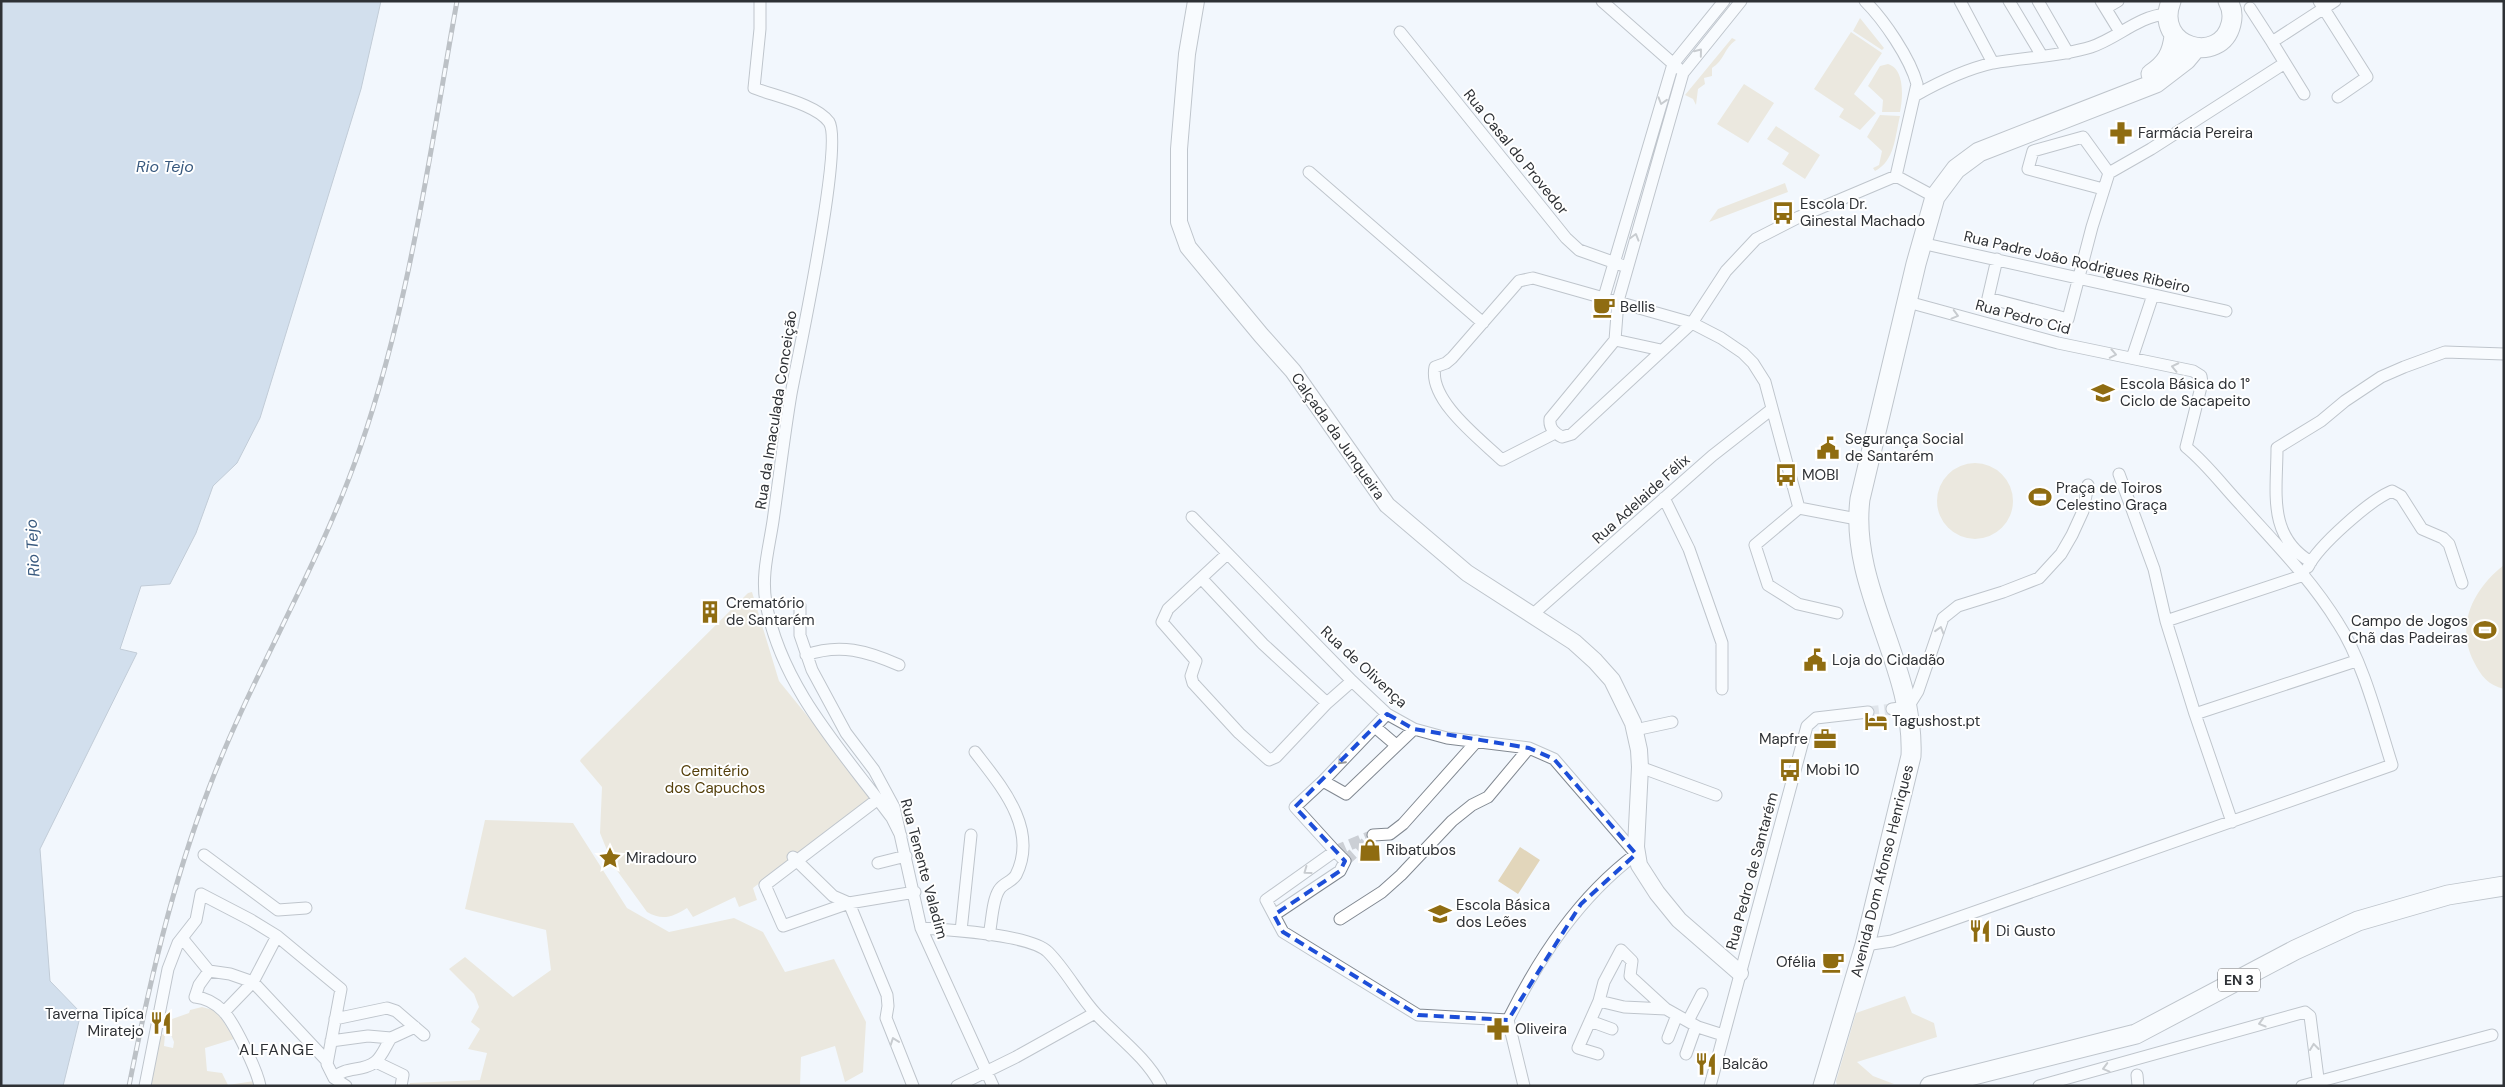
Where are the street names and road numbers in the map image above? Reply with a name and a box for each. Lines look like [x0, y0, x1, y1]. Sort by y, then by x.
street label: Rua Casal do Provedor [1459, 85, 1573, 219]
street label: Rua Padre João Rodrigues Ribeiro [1962, 226, 2192, 298]
street label: Rua Pedro Cid [1973, 295, 2073, 339]
street label: Rua da Imaculada Conceição [750, 309, 802, 511]
street label: Calçada da Junqueira [1287, 369, 1389, 503]
street label: Rua Adelaide Félix [1588, 449, 1694, 548]
street label: Rua de Olivença [1316, 622, 1412, 712]
street label: Avenida Dom Afonso Henriques [1846, 763, 1918, 979]
street label: Rua Pedro de Santarém [1721, 790, 1783, 952]
street label: Rua Tenente Valadim [896, 797, 952, 941]
road number: EN 3 [2218, 968, 2260, 992]

